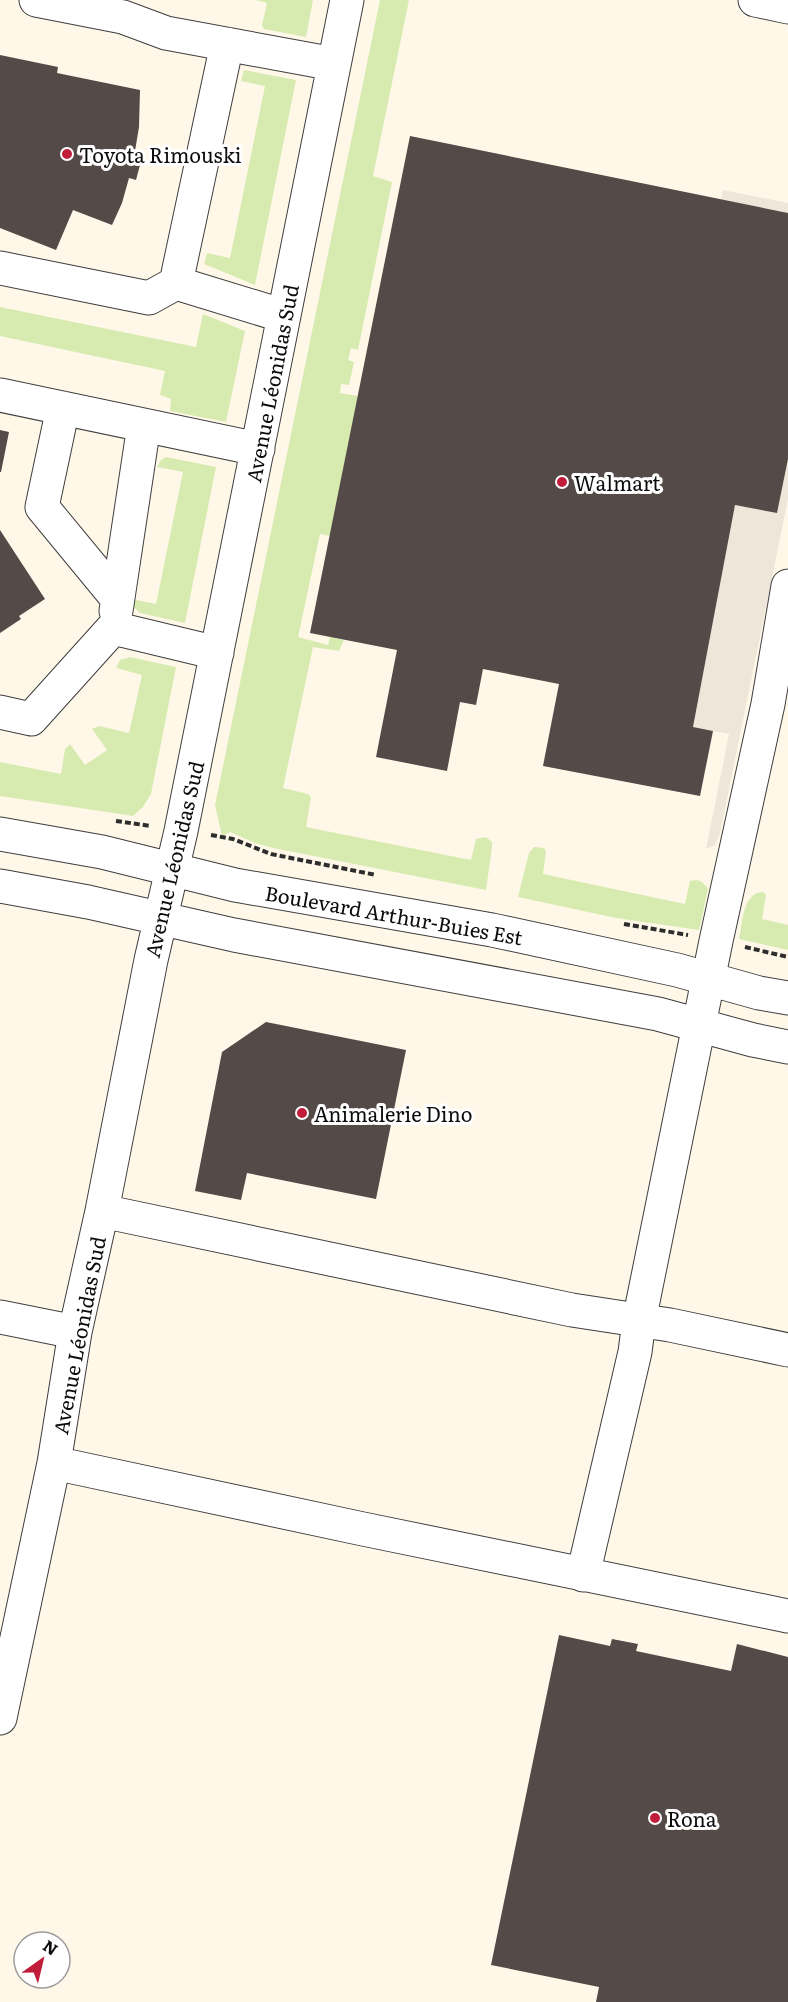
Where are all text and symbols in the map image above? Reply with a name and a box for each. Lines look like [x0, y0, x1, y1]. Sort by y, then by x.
place label: Toyota Rimouski [79, 139, 242, 169]
marker: Toyota Rimouski [60, 147, 74, 161]
street label: Avenue Léonidas Sud [237, 281, 305, 485]
place label: Walmart [574, 467, 660, 497]
marker: Walmart [555, 475, 569, 489]
street label: Avenue Léonidas Sud [136, 758, 210, 960]
street label: Boulevard Arthur-Buies Est [263, 877, 525, 951]
place label: Animalerie Dino [314, 1098, 472, 1128]
marker: Animalerie Dino [295, 1106, 309, 1120]
street label: Avenue Léonidas Sud [44, 1233, 112, 1437]
place label: Rona [667, 1803, 717, 1833]
marker: Rona [648, 1811, 662, 1825]
north arrow [12, 1930, 72, 1990]
text: N [39, 1933, 63, 1960]

